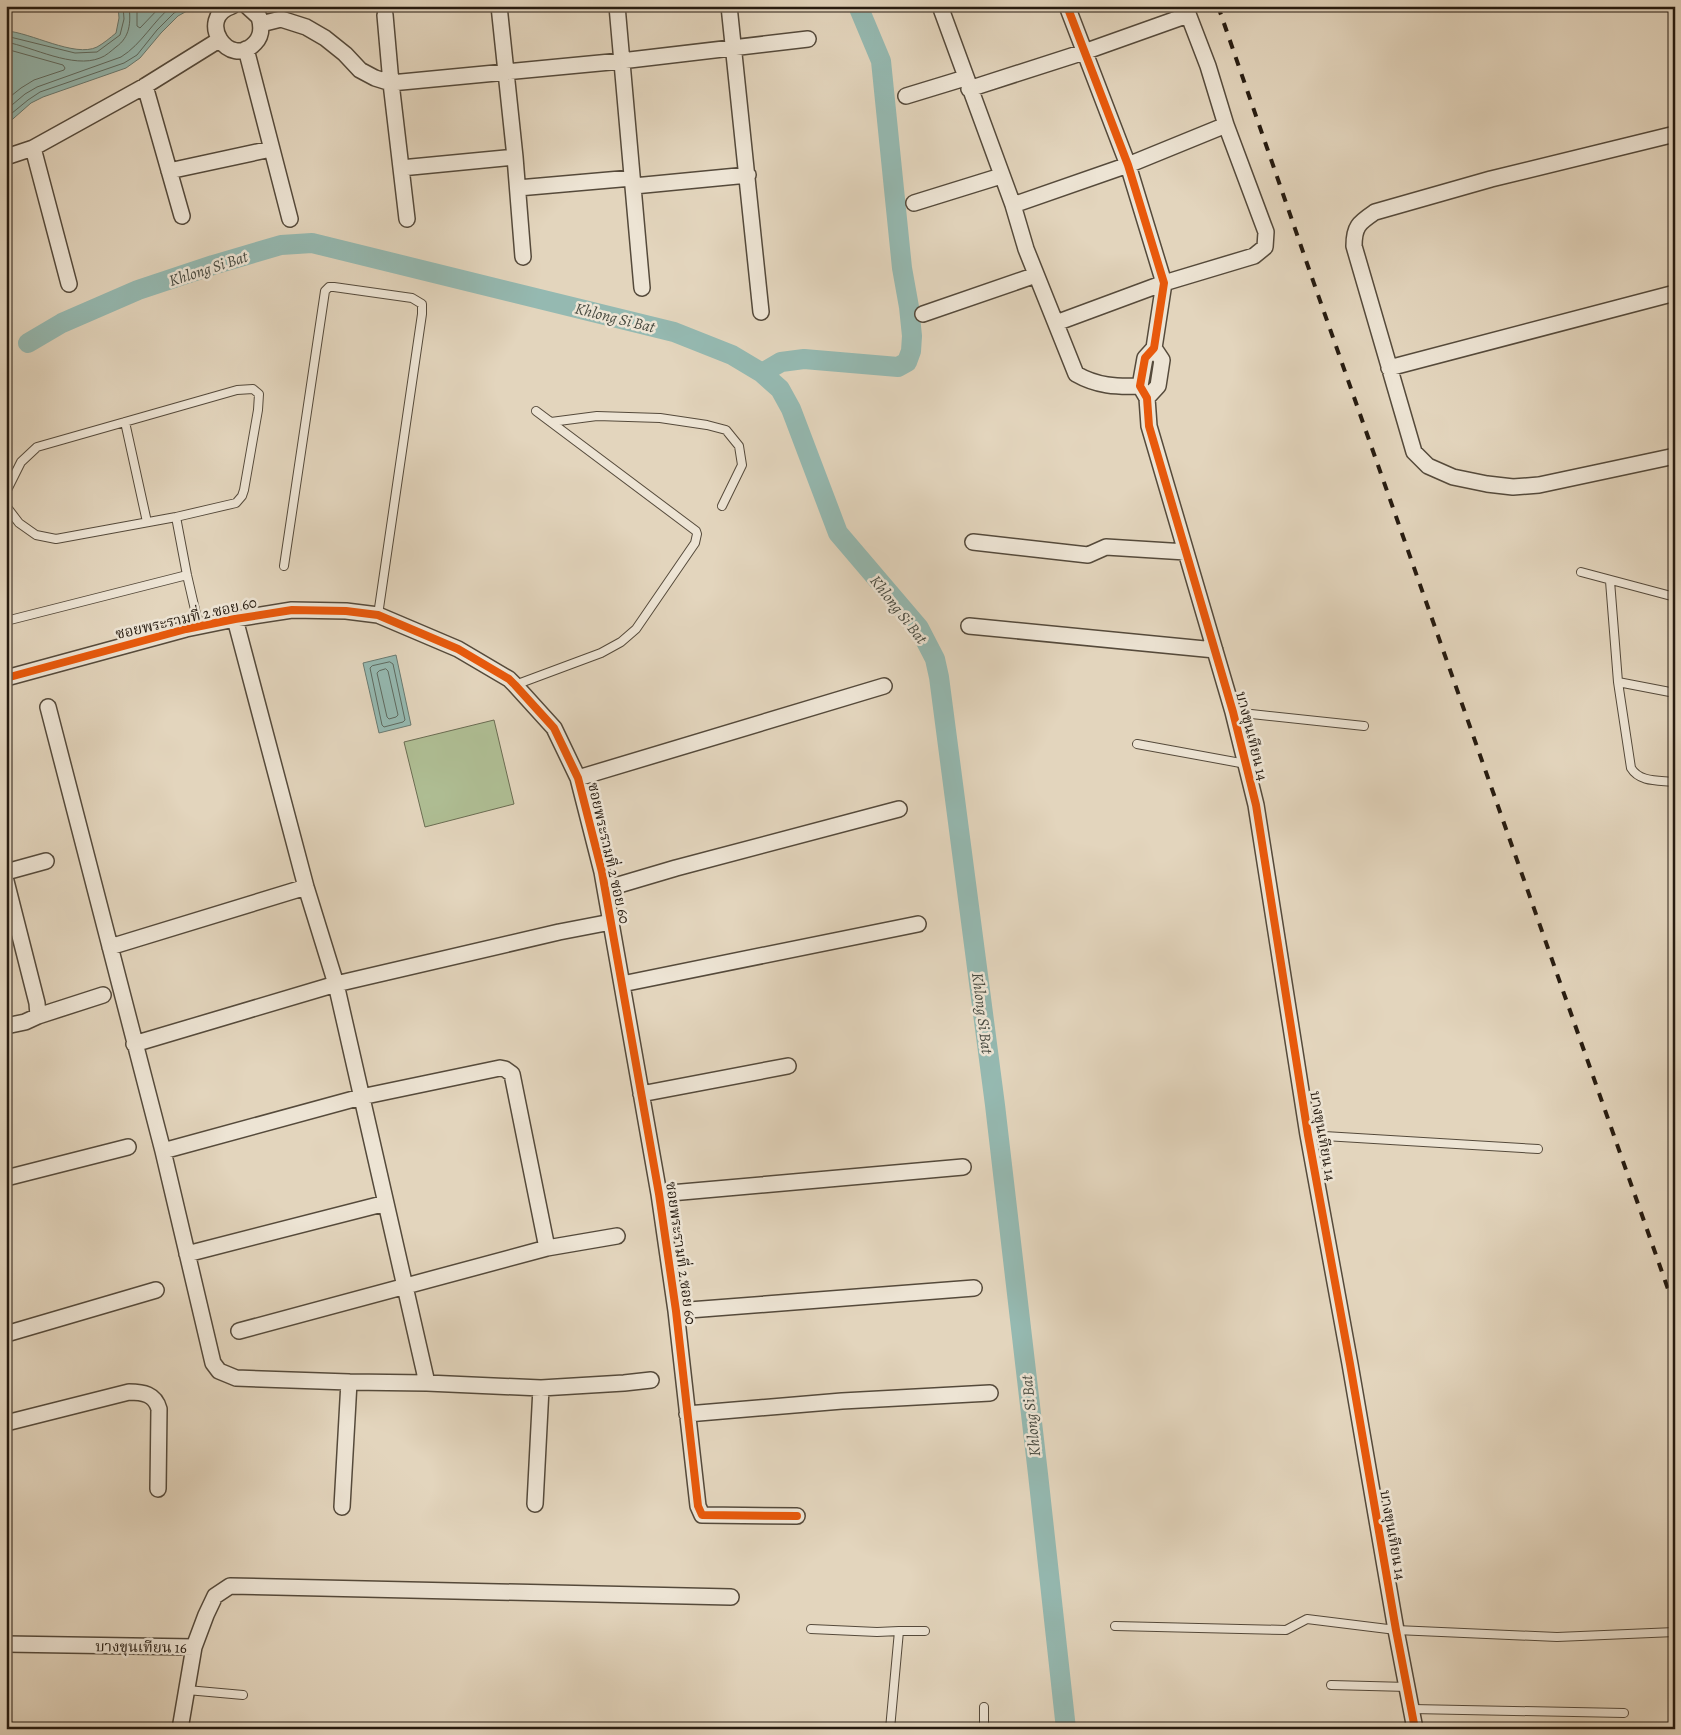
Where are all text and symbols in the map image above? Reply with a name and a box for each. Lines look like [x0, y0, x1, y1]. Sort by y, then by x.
water label: Khlong Si Bat [166, 245, 252, 292]
water label: Khlong Si Bat [573, 297, 658, 339]
water label: Khlong Si Bat [864, 571, 933, 650]
street label: ซอยพระรามที่ 2 ซอย 60 [113, 591, 259, 644]
street label: บางขุนเทียน 14 [1230, 689, 1273, 783]
street label: ซอยพระรามที่ 2 ซอย 60 [583, 780, 636, 926]
water label: Khlong Si Bat [966, 971, 998, 1056]
street label: บางขุนเทียน 14 [1304, 1089, 1341, 1183]
street label: ซอยพระรามที่ 2 ซอย 60 [661, 1180, 702, 1326]
water label: Khlong Si Bat [1016, 1373, 1046, 1458]
street label: บางขุนเทียน 14 [1374, 1488, 1411, 1582]
street label: บางขุนเทียน 16 [95, 1636, 187, 1659]

